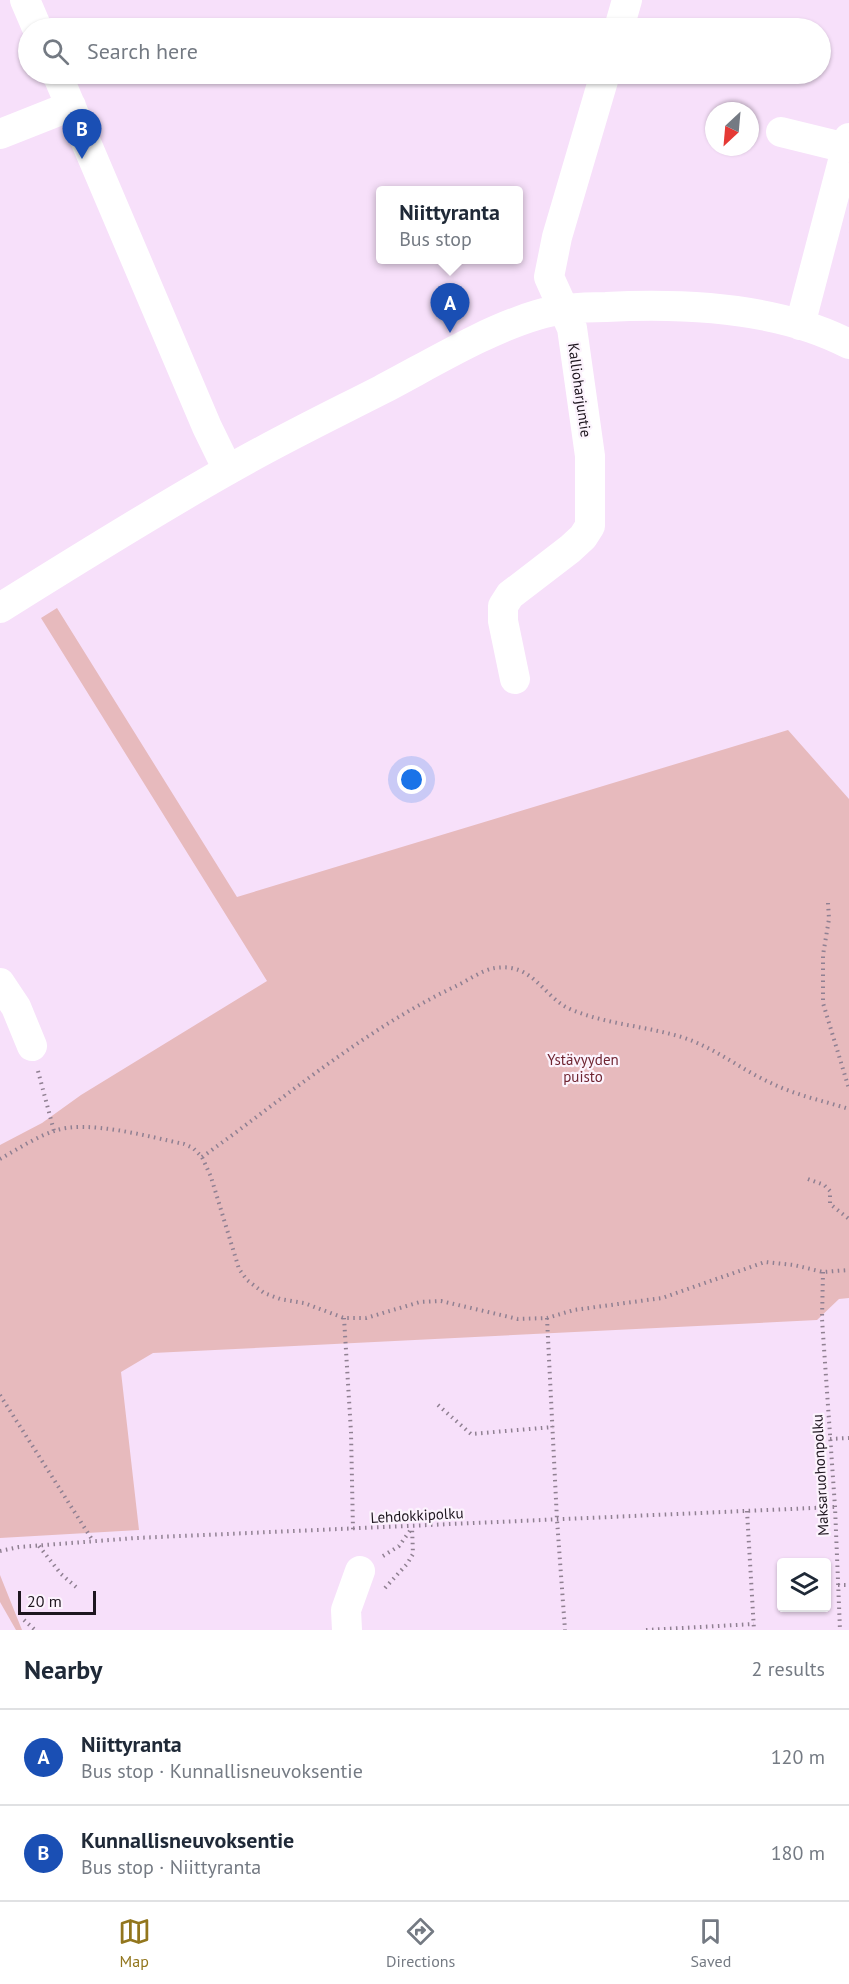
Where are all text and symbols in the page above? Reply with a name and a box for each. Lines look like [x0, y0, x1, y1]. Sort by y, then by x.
search box [18, 18, 831, 84]
icon: search [39, 35, 72, 68]
text: Search here [87, 37, 198, 65]
north arrow [705, 102, 759, 156]
pin: B [62, 110, 101, 159]
popup [376, 186, 523, 264]
text: Niittyranta [399, 198, 500, 226]
text: Bus stop [399, 226, 472, 252]
pin: A [430, 284, 470, 333]
street label: Kallioharjuntie [564, 342, 596, 438]
your location [397, 765, 426, 794]
park label: Ystävyyden puisto [547, 1050, 619, 1086]
street label: Maksaruohonpolku [807, 1414, 833, 1536]
street label: Lehdokkipolku [370, 1503, 464, 1527]
map controls [777, 1558, 831, 1612]
button: layers [777, 1558, 831, 1612]
scale bar [18, 1588, 96, 1616]
text: 20 m [27, 1591, 62, 1611]
text: Nearby [24, 1653, 102, 1686]
text: 2 results [752, 1656, 825, 1682]
text: Niittyranta [81, 1730, 182, 1758]
text: A [37, 1744, 50, 1770]
text: 120 m [771, 1744, 825, 1770]
text: Bus stop · Kunnallisneuvoksentie [81, 1758, 363, 1784]
text: Kunnallisneuvoksentie [81, 1826, 294, 1854]
text: B [38, 1840, 49, 1866]
text: 180 m [771, 1840, 825, 1866]
text: Bus stop · Niittyranta [81, 1854, 261, 1880]
tab: Map [118, 1915, 151, 1971]
tab: Directions [386, 1915, 455, 1971]
tab: Saved [691, 1915, 731, 1971]

